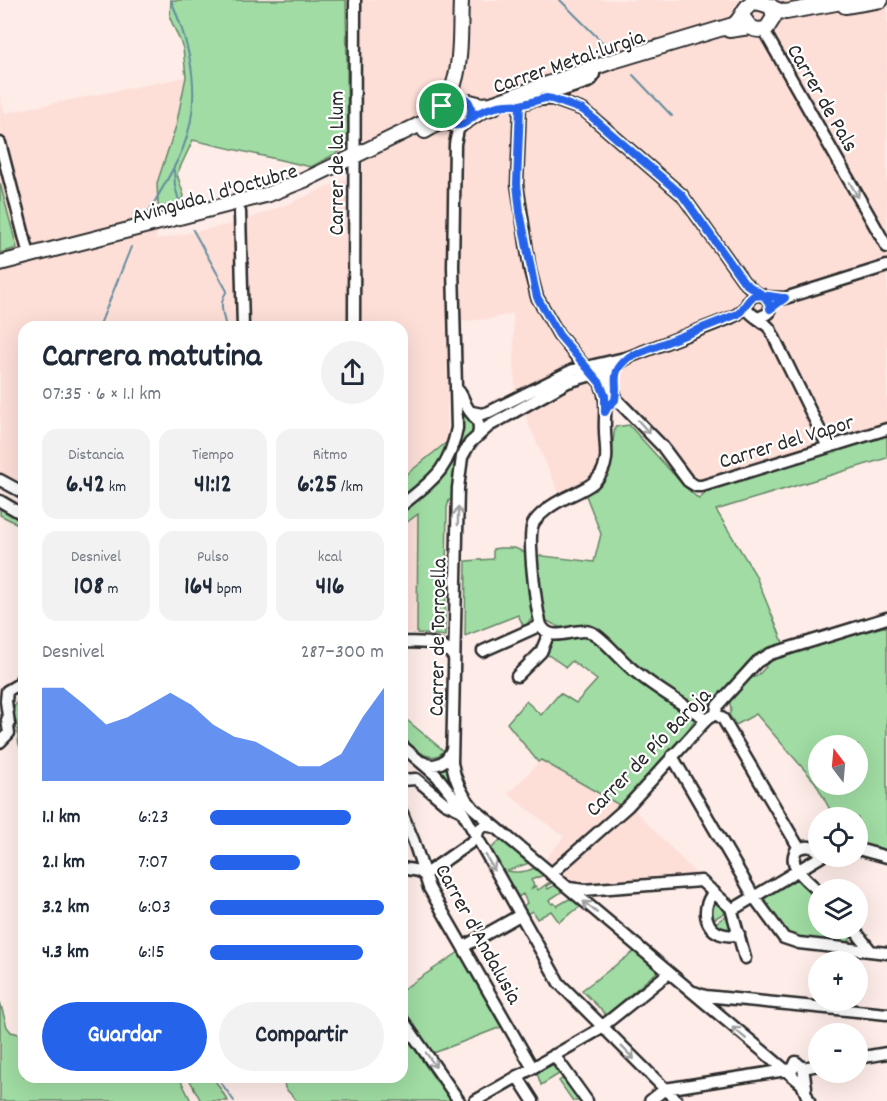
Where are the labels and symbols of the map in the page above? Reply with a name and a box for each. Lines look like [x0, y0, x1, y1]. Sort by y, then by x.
street label: Carrer Metal·lurgia [489, 23, 650, 104]
street label: Carrer de Pals [777, 39, 864, 159]
pin [416, 80, 467, 131]
street label: Carrer de la Llum [323, 91, 354, 235]
street label: Avinguda 1 d'Octubre [128, 157, 301, 234]
one-way arrow [849, 181, 861, 198]
street label: Carrer del Vapor [716, 408, 859, 479]
one-way arrow [637, 419, 651, 434]
one-way arrow [452, 506, 464, 526]
street label: Carrer de Torroella [423, 557, 456, 717]
street label: Carrer de Pío Baroja [580, 681, 720, 825]
north arrow [808, 735, 868, 795]
one-way arrow [485, 854, 497, 871]
street label: Carrer d'Andalusia [426, 859, 529, 1011]
one-way arrow [582, 900, 598, 913]
one-way arrow [731, 1026, 747, 1039]
one-way arrow [621, 1045, 636, 1060]
one-way arrow [425, 1052, 437, 1068]

